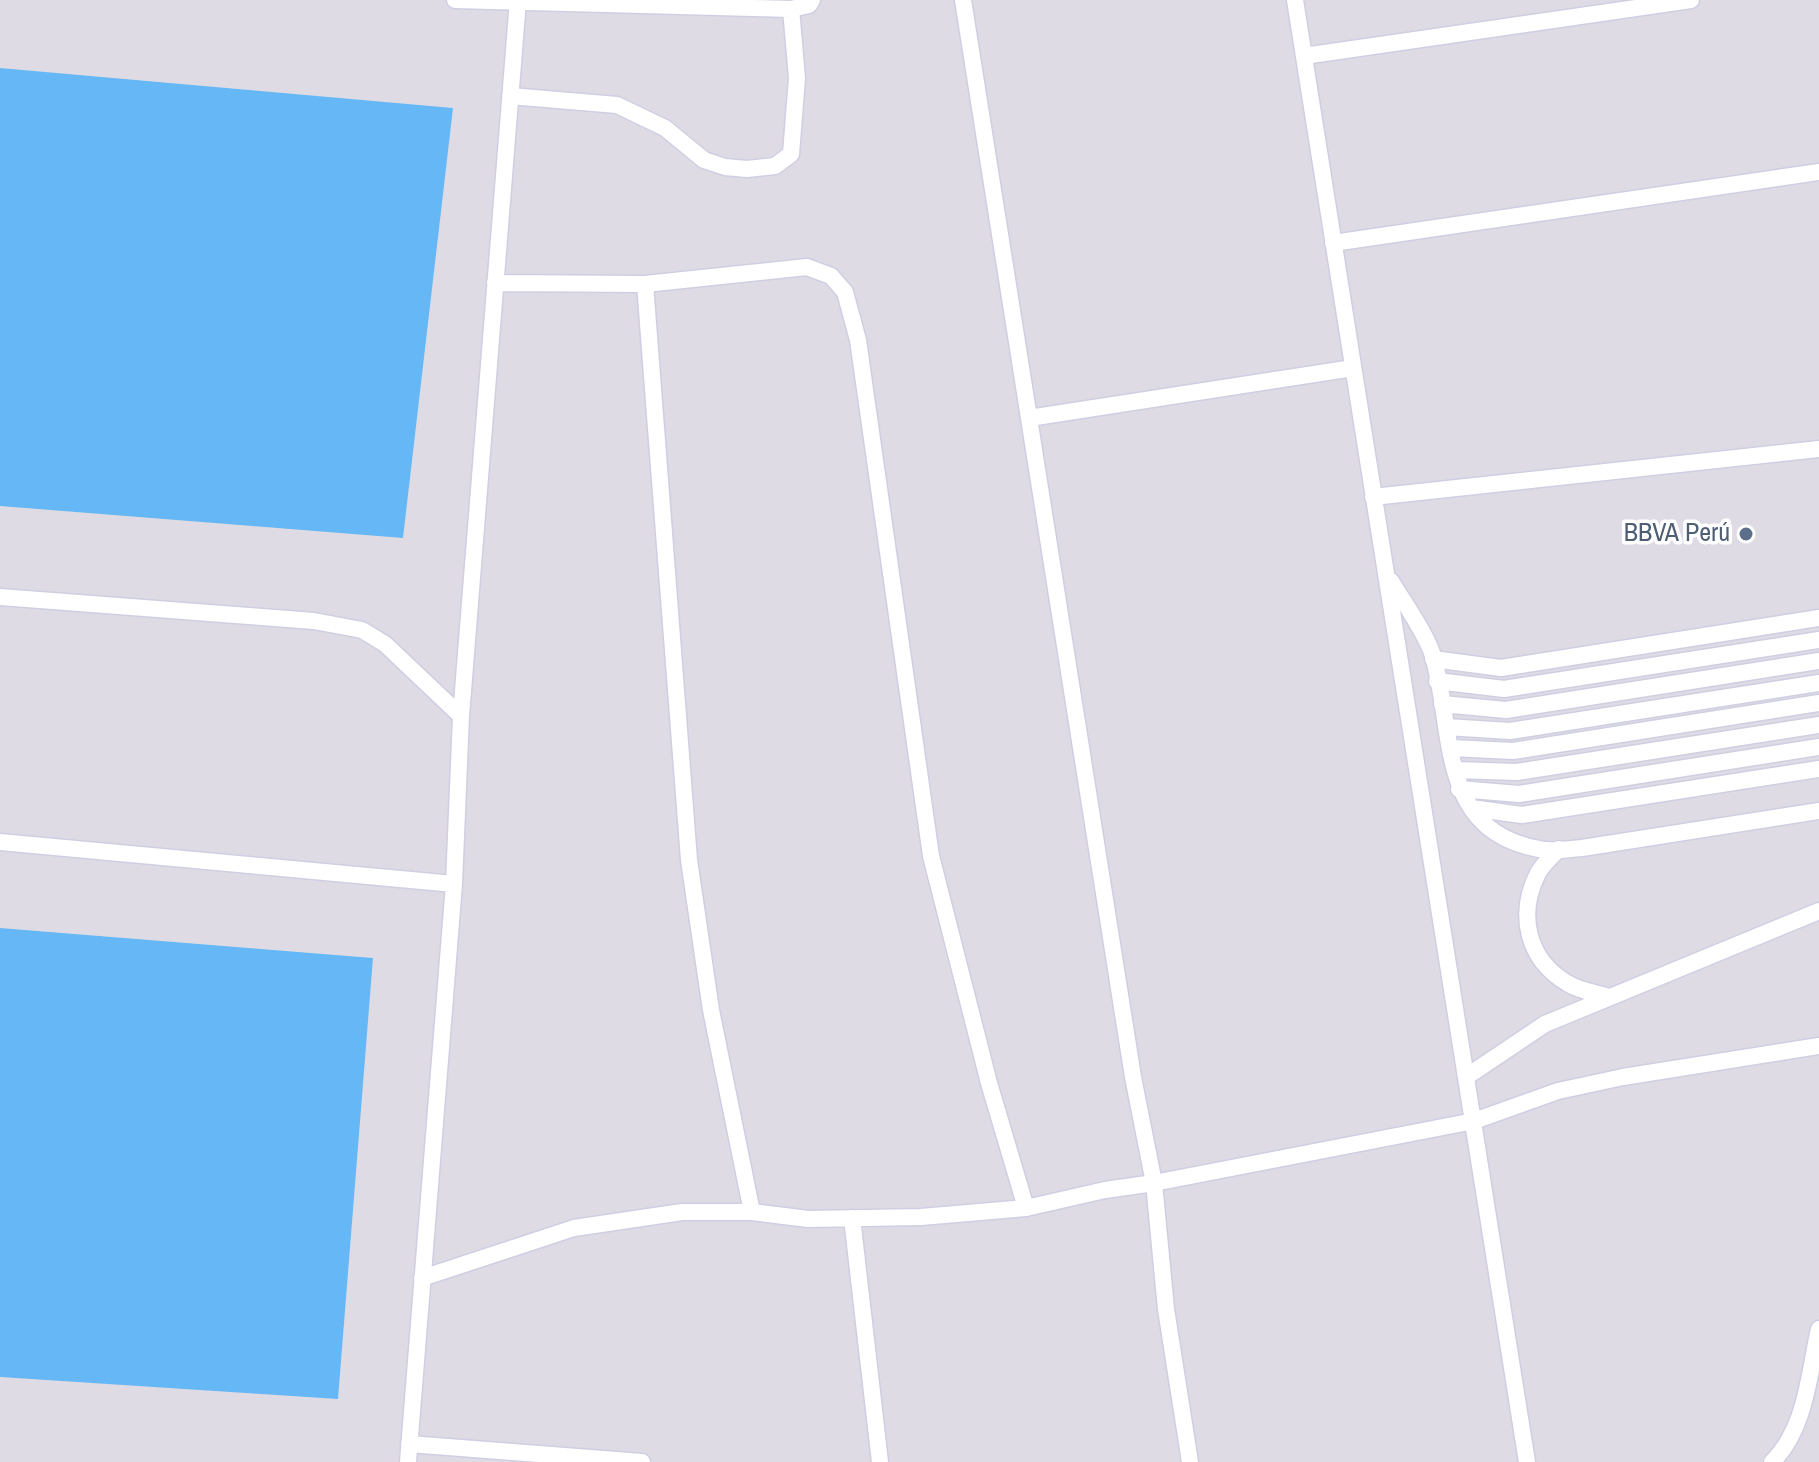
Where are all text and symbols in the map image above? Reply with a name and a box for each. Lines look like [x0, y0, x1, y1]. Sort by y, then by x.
place label: BBVA Perú [1624, 518, 1730, 550]
marker: BBVA Perú [1737, 525, 1755, 543]

